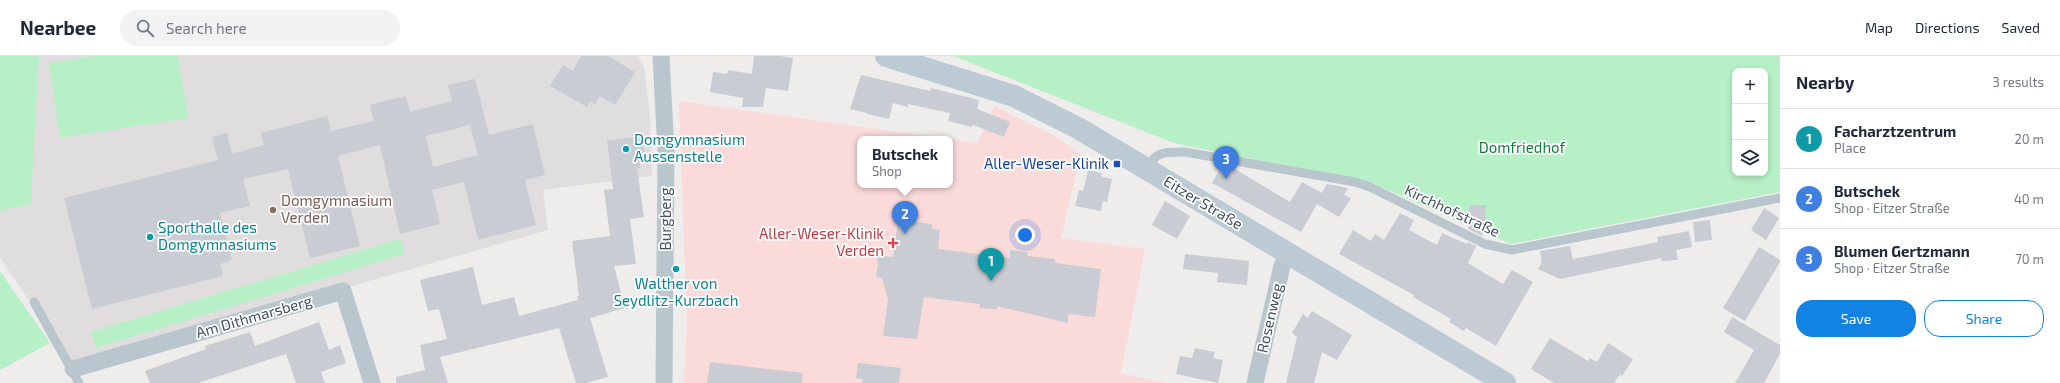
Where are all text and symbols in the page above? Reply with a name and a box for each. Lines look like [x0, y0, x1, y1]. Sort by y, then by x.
search box [120, 10, 400, 46]
text: Nearbee [20, 16, 96, 39]
icon: search [134, 17, 156, 39]
text: Search here [166, 19, 247, 37]
text: Map [1865, 19, 1893, 36]
text: Directions [1915, 19, 1980, 36]
text: Saved [2002, 19, 2040, 36]
map controls [1732, 68, 1768, 176]
button: + [1732, 68, 1768, 104]
text: Nearby [1796, 72, 1854, 92]
text: 3 results [1993, 74, 2044, 90]
button: − [1732, 104, 1768, 140]
text: Facharztzentrum [1834, 122, 1956, 140]
place label: Domgymnasium Aussenstelle [634, 130, 745, 165]
text: 1 [1806, 131, 1812, 147]
text: 20 m [2015, 131, 2044, 147]
popup [857, 136, 953, 188]
park label: Domfriedhof [1479, 138, 1566, 156]
button: layers [1732, 140, 1768, 176]
text: Place [1834, 140, 1866, 156]
marker: Domgymnasium Aussenstelle [621, 144, 631, 154]
text: Butschek [872, 145, 938, 163]
pin: 3 [1213, 146, 1239, 179]
place label: Aller-Weser-Klinik [984, 154, 1109, 172]
marker: Aller-Weser-Klinik [1112, 159, 1122, 169]
text: Shop [872, 163, 902, 179]
street label: Eitzer Straße [1161, 171, 1246, 233]
street label: Kirchhofstraße [1402, 180, 1503, 240]
text: Butschek [1834, 182, 1900, 200]
street label: Burgberg [656, 187, 674, 251]
place label: Domgymnasium Verden [281, 191, 392, 226]
text: 2 [1805, 191, 1813, 207]
text: 40 m [2014, 191, 2044, 207]
text: Shop · Eitzer Straße [1834, 200, 1950, 216]
pin: 2 [892, 201, 918, 234]
marker: Domgymnasium Verden [268, 205, 278, 215]
place label: Sporthalle des Domgymnasiums [158, 218, 277, 253]
place label: Aller-Weser-Klinik Verden [759, 224, 884, 259]
your location [1015, 225, 1035, 245]
marker: Sporthalle des Domgymnasiums [145, 232, 155, 242]
marker: Aller-Weser-Klinik Verden [887, 237, 899, 249]
text: Blumen Gertzmann [1834, 242, 1970, 260]
pin: 1 [978, 248, 1004, 281]
text: 3 [1805, 251, 1813, 267]
text: 70 m [2015, 251, 2044, 267]
text: Shop · Eitzer Straße [1834, 260, 1950, 276]
marker: Walther von Seydlitz-Kurzbach [671, 264, 681, 274]
place label: Walther von Seydlitz-Kurzbach [614, 274, 738, 309]
street label: Rosenweg [1252, 281, 1286, 354]
street label: Am Dithmarsberg [194, 291, 314, 341]
button: Save [1796, 300, 1916, 337]
button: Share [1924, 300, 2044, 337]

